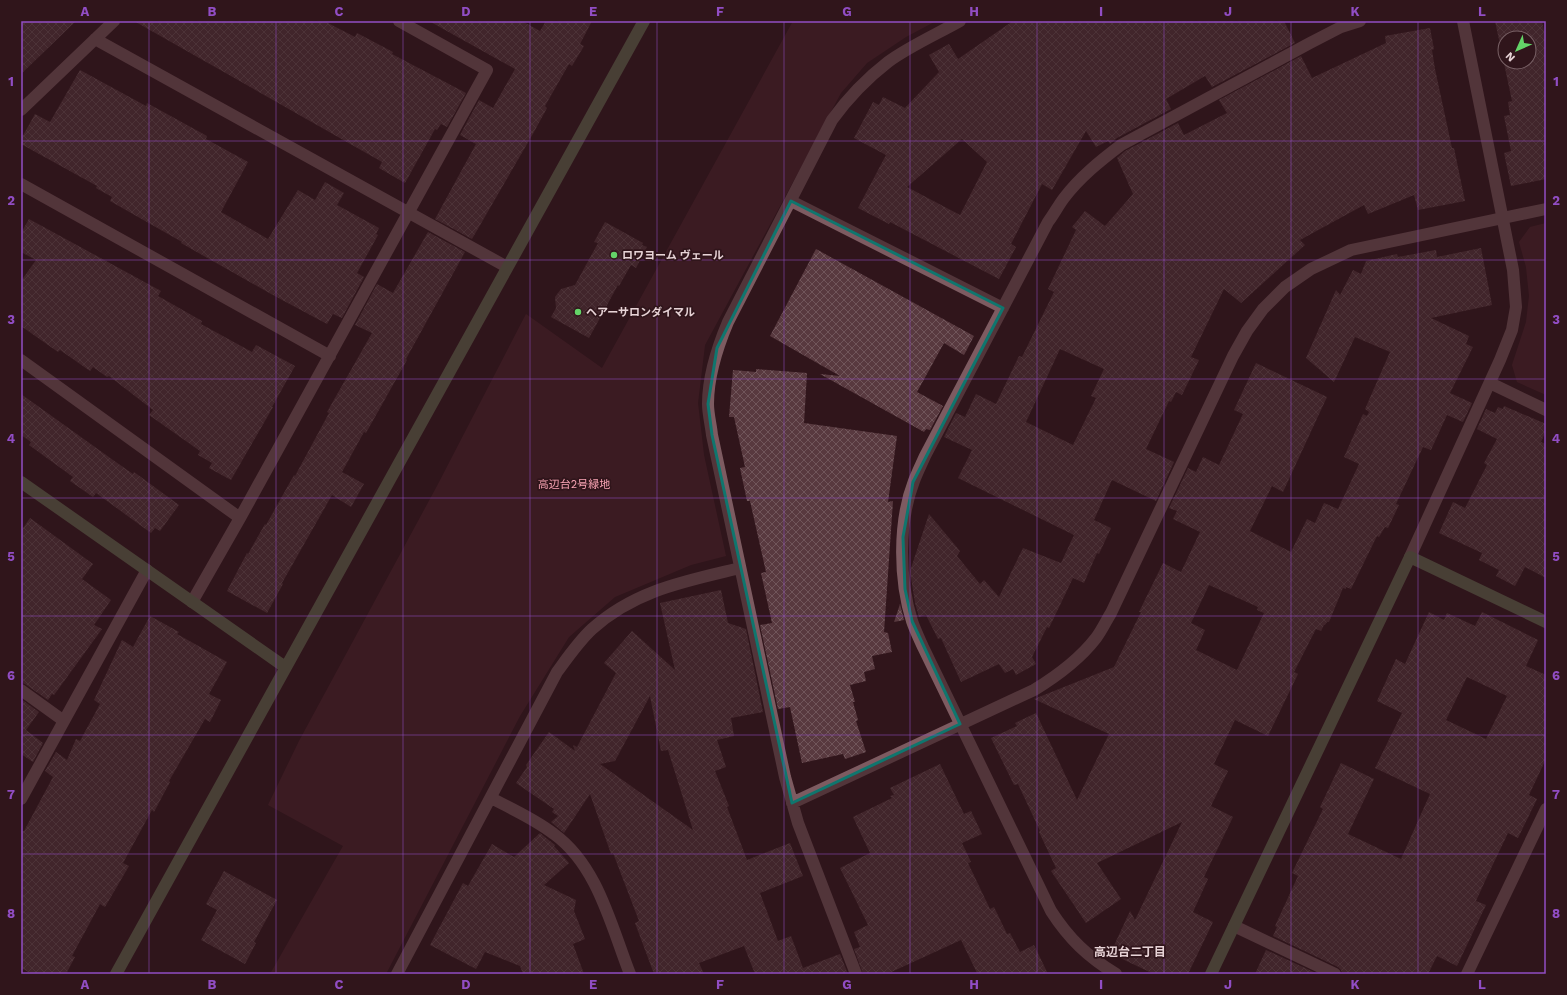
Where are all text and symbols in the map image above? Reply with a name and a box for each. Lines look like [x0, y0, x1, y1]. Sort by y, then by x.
text: A [81, 4, 90, 19]
text: B [208, 4, 217, 19]
text: C [335, 4, 344, 19]
text: D [461, 4, 471, 19]
text: E [589, 4, 597, 19]
text: F [716, 4, 724, 19]
text: G [842, 4, 852, 19]
text: H [969, 4, 979, 19]
text: I [1099, 4, 1103, 19]
text: J [1224, 4, 1232, 19]
text: K [1350, 4, 1360, 19]
text: L [1478, 4, 1486, 19]
north arrow [1497, 30, 1537, 70]
text: N [1503, 49, 1518, 64]
text: 1 [8, 74, 14, 89]
text: 1 [1553, 74, 1559, 89]
text: 2 [7, 193, 15, 208]
text: 2 [1552, 193, 1560, 208]
place label: ロワヨーム ヴェール [622, 249, 724, 262]
marker: ロワヨーム ヴェール [609, 250, 619, 260]
place label: ヘアーサロンダイマル [586, 306, 695, 319]
marker: ヘアーサロンダイマル [573, 307, 583, 317]
text: 3 [7, 312, 15, 327]
text: 3 [1552, 312, 1560, 327]
text: 4 [7, 431, 16, 446]
text: 4 [1552, 431, 1561, 446]
park label: 高辺台2号緑地 [538, 478, 610, 491]
text: 5 [7, 549, 15, 564]
text: 5 [1552, 549, 1560, 564]
text: 6 [7, 668, 15, 683]
text: 6 [1552, 668, 1560, 683]
text: 7 [7, 787, 15, 802]
text: 7 [1552, 787, 1560, 802]
text: 8 [7, 906, 15, 921]
text: 8 [1552, 906, 1560, 921]
district label: 高辺台二丁目 [1094, 945, 1166, 959]
text: A [81, 977, 90, 992]
text: B [208, 977, 217, 992]
text: C [335, 977, 344, 992]
text: D [461, 977, 471, 992]
text: E [589, 977, 597, 992]
text: F [716, 977, 724, 992]
text: G [842, 977, 852, 992]
text: H [969, 977, 979, 992]
text: I [1099, 977, 1103, 992]
text: J [1224, 977, 1232, 992]
text: K [1350, 977, 1360, 992]
text: L [1478, 977, 1486, 992]

